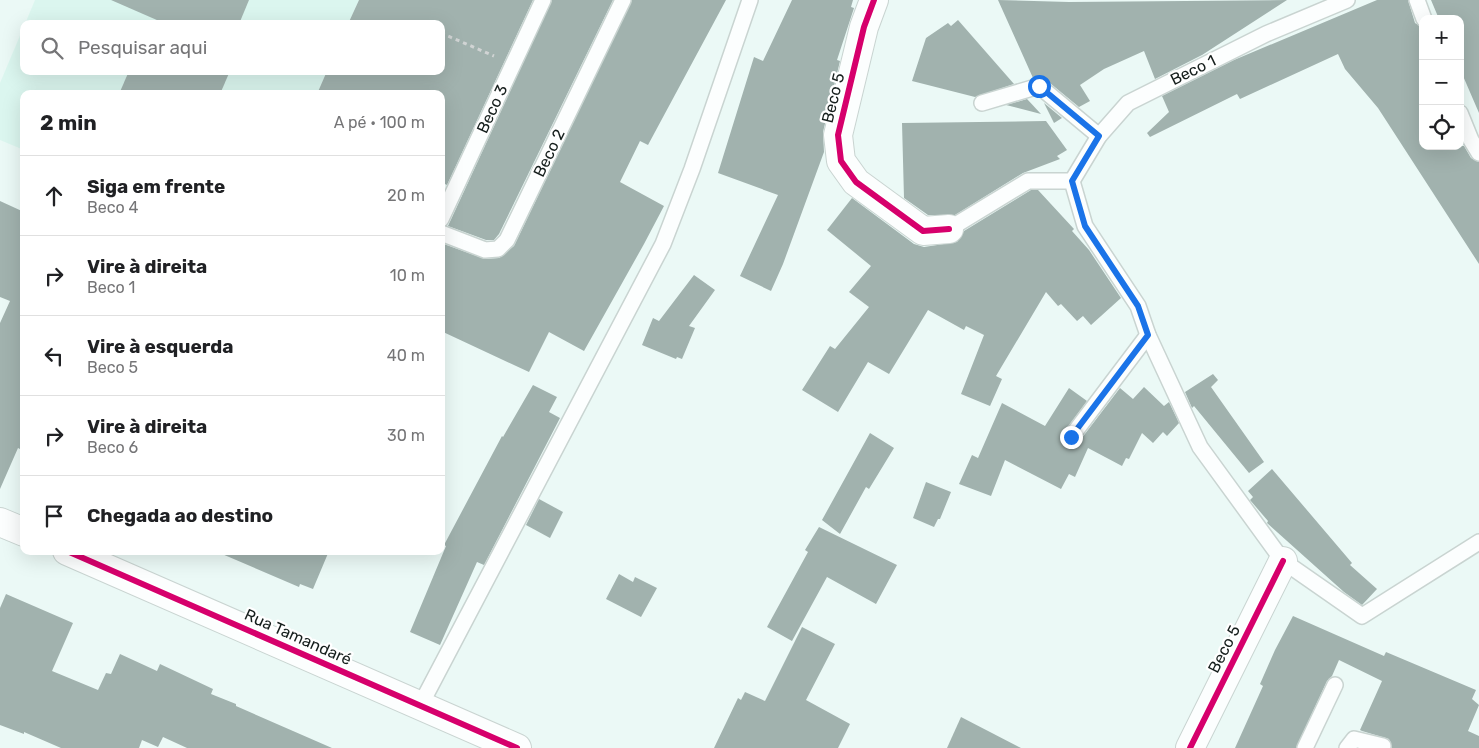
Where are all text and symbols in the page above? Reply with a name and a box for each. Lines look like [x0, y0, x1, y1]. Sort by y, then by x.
map controls [1419, 15, 1464, 150]
button: + [1419, 15, 1464, 60]
search box [20, 20, 445, 75]
icon: search [38, 34, 66, 62]
text: Pesquisar aqui [78, 36, 207, 59]
street label: Beco 1 [1167, 51, 1219, 89]
button: − [1419, 60, 1464, 105]
street label: Beco 5 [818, 71, 848, 125]
route start [1028, 75, 1051, 98]
street label: Beco 3 [473, 82, 511, 136]
button: locate [1419, 105, 1464, 150]
text: 2 min [40, 110, 97, 135]
text: A pé · 100 m [334, 113, 425, 132]
street label: Beco 2 [529, 126, 569, 180]
text: Siga em frente [87, 175, 225, 198]
icon: ahead [40, 182, 68, 210]
text: 20 m [387, 186, 425, 205]
text: Beco 4 [87, 198, 139, 217]
text: Vire à direita [87, 255, 207, 278]
icon: right [40, 262, 68, 290]
text: 10 m [390, 266, 425, 285]
text: Beco 1 [87, 278, 135, 297]
text: Vire à esquerda [87, 335, 234, 358]
icon: left [40, 342, 68, 370]
text: 40 m [387, 346, 425, 365]
text: Beco 5 [87, 358, 138, 377]
text: Vire à direita [87, 415, 207, 438]
icon: right [40, 422, 68, 450]
text: 30 m [387, 426, 425, 445]
route end [1060, 426, 1083, 449]
text: Beco 6 [87, 438, 138, 457]
icon: arrive [40, 502, 68, 530]
text: Chegada ao destino [87, 504, 273, 527]
street label: Rua Tamandaré [242, 605, 354, 669]
street label: Beco 5 [1204, 622, 1244, 676]

